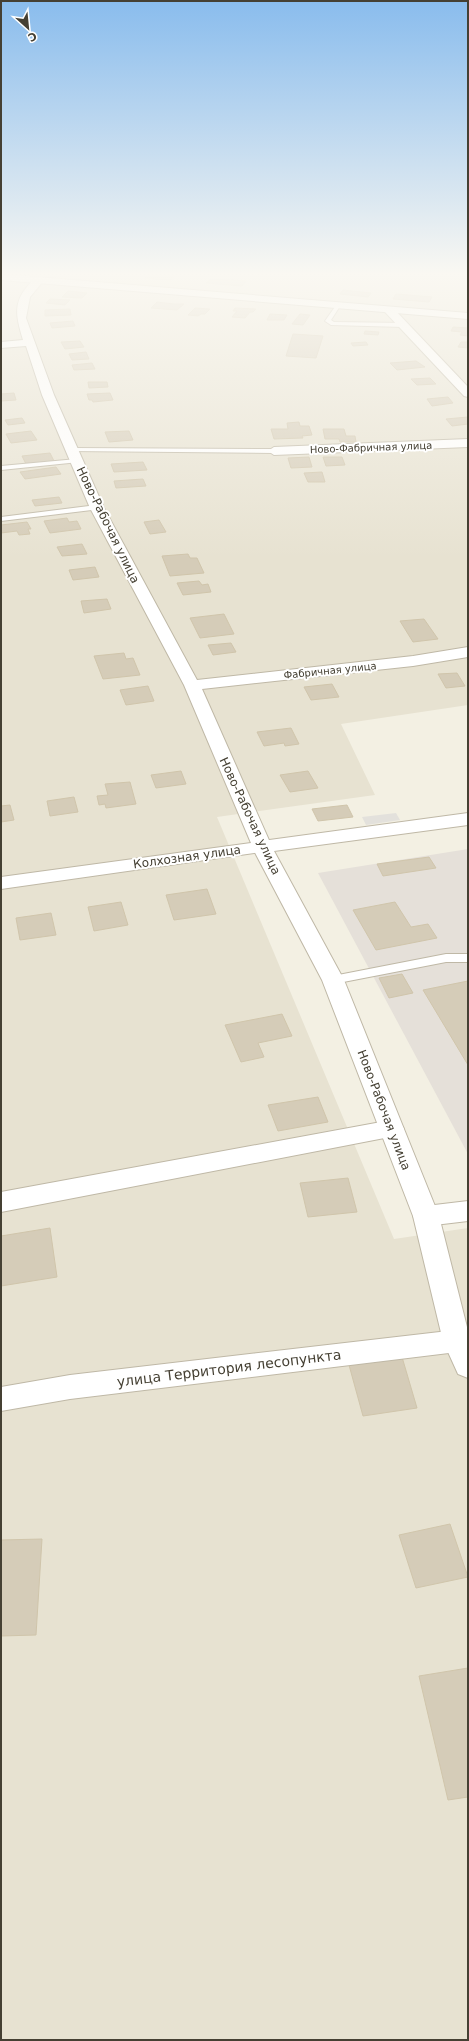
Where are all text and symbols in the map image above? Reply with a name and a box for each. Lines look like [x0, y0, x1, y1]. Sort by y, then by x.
north arrow [8, 8, 48, 48]
text: С [26, 29, 39, 44]
street label: Ново-Фабричная улица [310, 440, 432, 455]
street label: Ново-Рабочая улица [74, 464, 142, 586]
street label: Фабричная улица [283, 660, 377, 681]
street label: Ново-Рабочая улица [217, 755, 283, 877]
street label: Колхозная улица [132, 843, 242, 871]
street label: Ново-Рабочая улица [355, 1048, 413, 1172]
street label: улица Территория лесопункта [116, 1346, 342, 1390]

